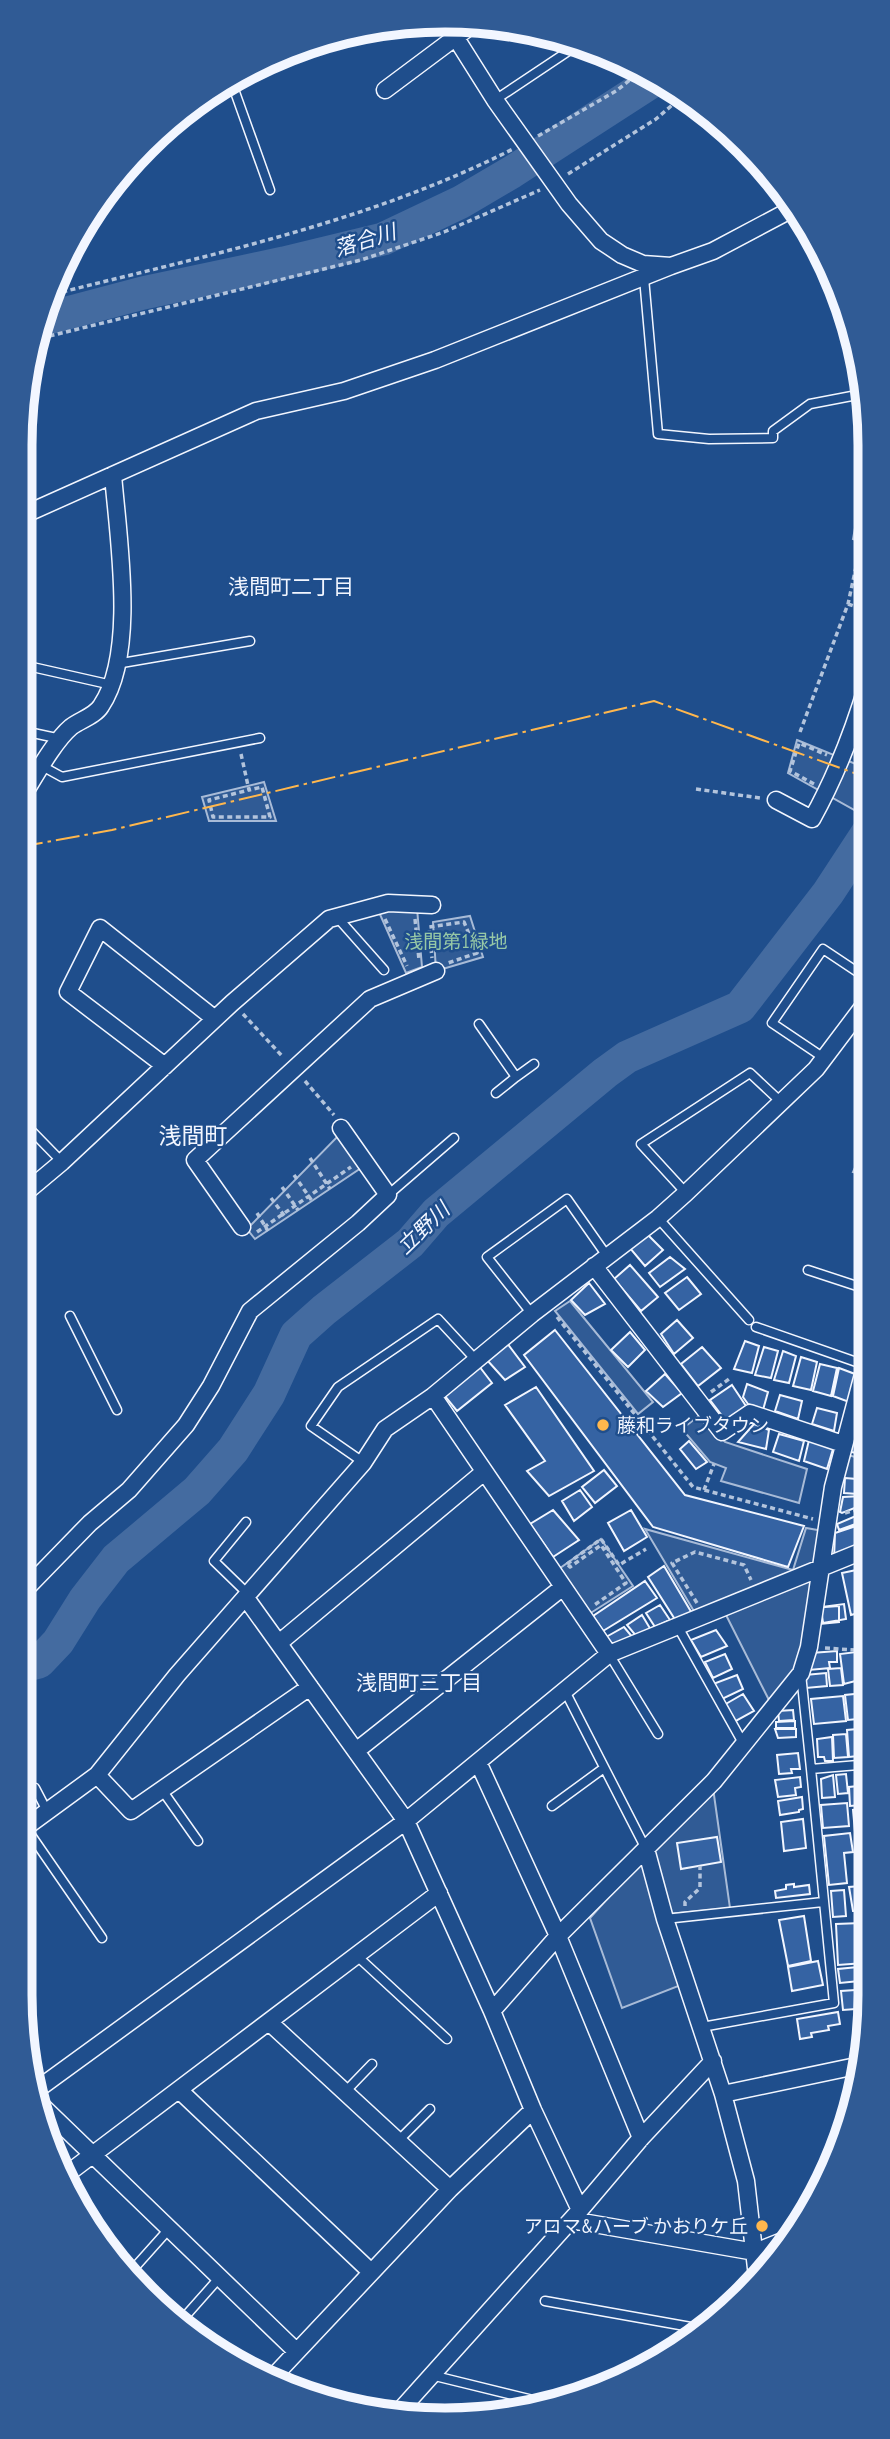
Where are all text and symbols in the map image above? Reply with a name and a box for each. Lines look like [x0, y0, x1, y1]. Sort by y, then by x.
water label: 落合川 [331, 217, 401, 262]
district label: 浅間町二丁目 [228, 573, 354, 600]
park label: 浅間第1緑地 [404, 929, 508, 953]
district label: 浅間町 [159, 1121, 228, 1150]
water label: 立野川 [391, 1195, 456, 1260]
place label: 藤和ライブタウン [617, 1413, 769, 1437]
marker: 藤和ライブタウン [595, 1417, 611, 1433]
district label: 浅間町三丁目 [356, 1669, 482, 1696]
place label: アロマ&ハーブ かおりケ丘 [524, 2214, 748, 2238]
marker: アロマ&ハーブ かおりケ丘 [754, 2218, 770, 2234]

